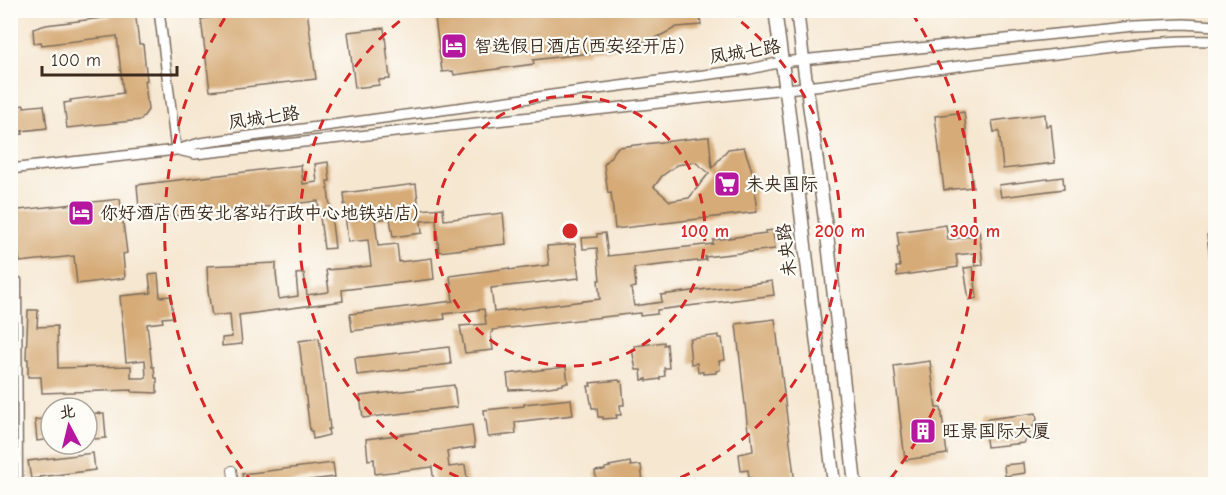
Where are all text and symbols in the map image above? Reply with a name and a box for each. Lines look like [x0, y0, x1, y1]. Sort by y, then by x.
hotel icon: 智选假日酒店(西安经开店) [439, 31, 469, 61]
place label: 智选假日酒店(西安经开店) [474, 36, 684, 57]
street label: 凤城七路 [708, 36, 782, 68]
scale bar [42, 39, 177, 77]
text: 100 m [51, 50, 101, 71]
street label: 凤城七路 [227, 103, 301, 133]
supermarket icon: 未央国际 [712, 169, 742, 199]
place label: 未央国际 [746, 174, 818, 195]
hotel icon: 你好酒店(西安北客站行政中心地铁站店) [66, 198, 96, 228]
place label: 你好酒店(西安北客站行政中心地铁站店) [100, 203, 418, 224]
centre of rings [560, 221, 580, 241]
text: 100 m [681, 221, 729, 242]
text: 200 m [815, 221, 865, 242]
text: 300 m [950, 221, 1000, 242]
street label: 未央路 [773, 222, 801, 278]
north arrow [39, 396, 99, 456]
text: 北 [58, 402, 76, 422]
building icon: 旺景国际大厦 [908, 416, 938, 446]
place label: 旺景国际大厦 [942, 421, 1050, 442]

